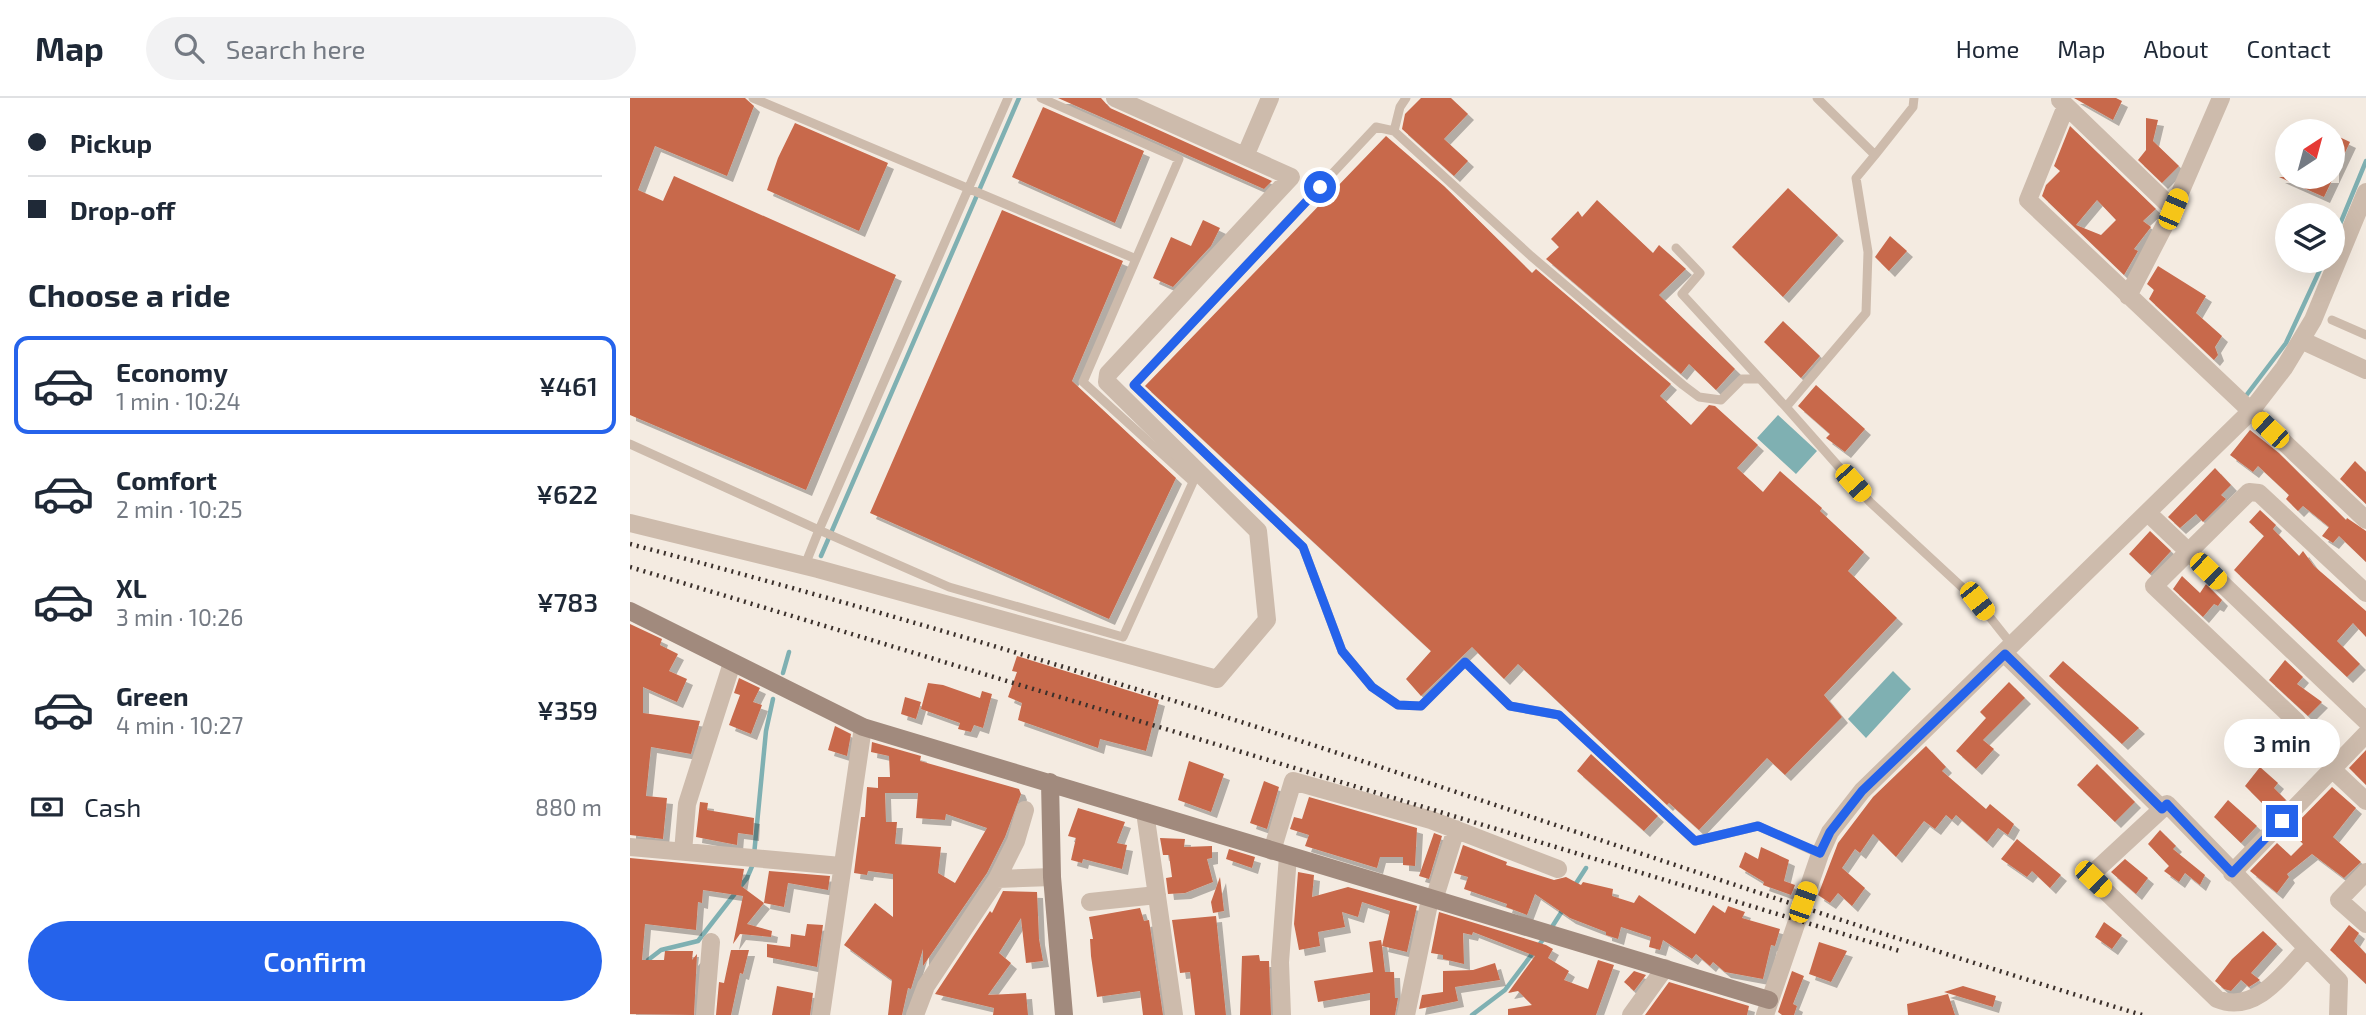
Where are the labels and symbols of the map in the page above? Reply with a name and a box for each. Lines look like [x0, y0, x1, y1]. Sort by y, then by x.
north arrow [2275, 119, 2345, 189]
route start [1304, 171, 1336, 203]
car [2156, 186, 2191, 232]
car [2248, 408, 2293, 452]
car [1832, 460, 1875, 506]
car [2186, 549, 2231, 593]
car [1956, 578, 1999, 624]
callout: 3 min [2224, 720, 2340, 768]
route end [2266, 805, 2298, 837]
car [2071, 857, 2116, 901]
car [1787, 879, 1820, 925]

